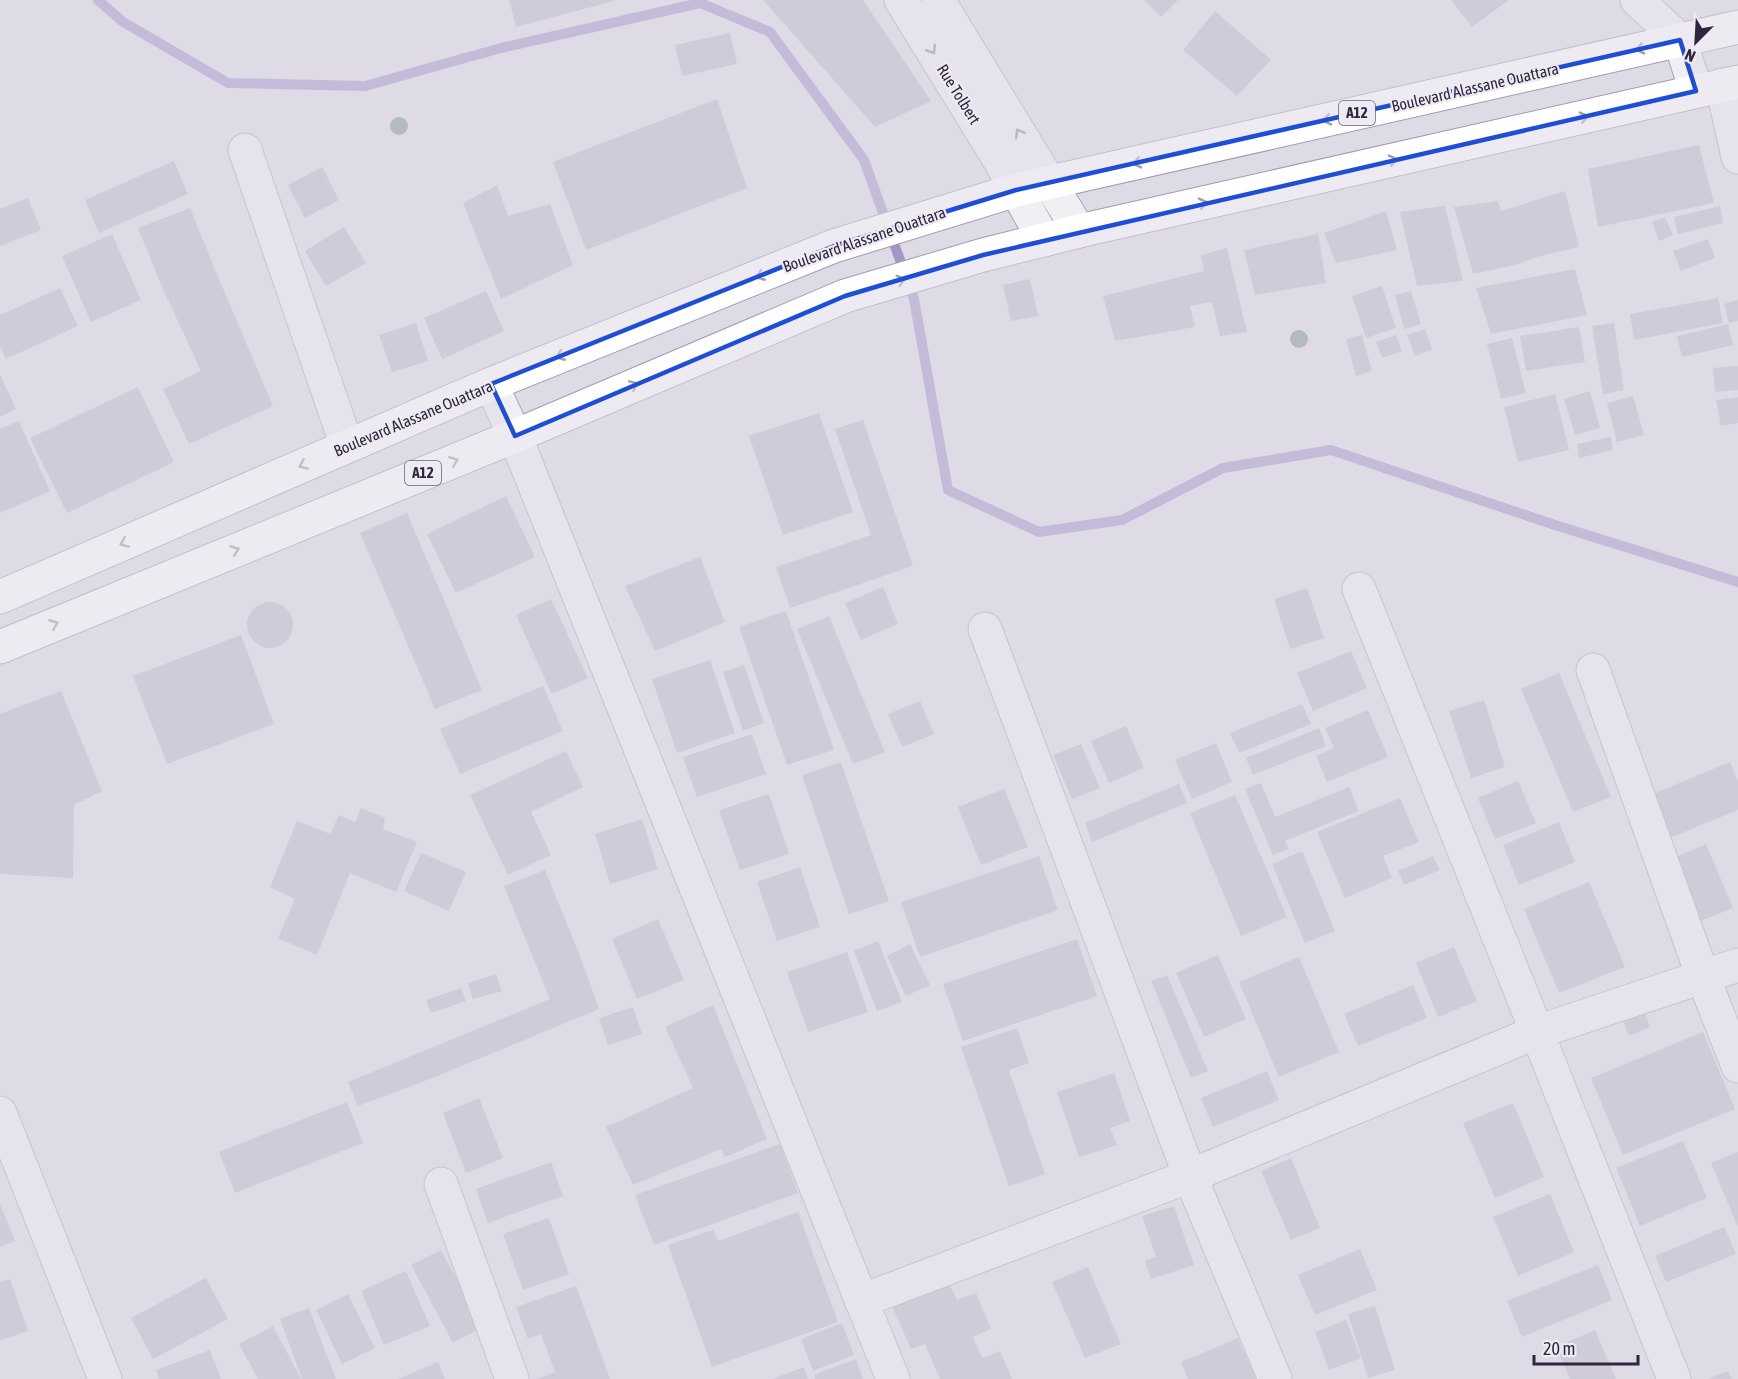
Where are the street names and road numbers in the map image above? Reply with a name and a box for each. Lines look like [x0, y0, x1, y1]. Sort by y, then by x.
street label: Boulevard Alassane Ouattara [1390, 59, 1560, 115]
street label: Rue Tolbert [934, 61, 985, 128]
road number: A12 [1339, 101, 1375, 125]
street label: Boulevard Alassane Ouattara [780, 203, 948, 275]
street label: Boulevard Alassane Ouattara [331, 376, 495, 460]
road number: A12 [405, 461, 441, 485]

